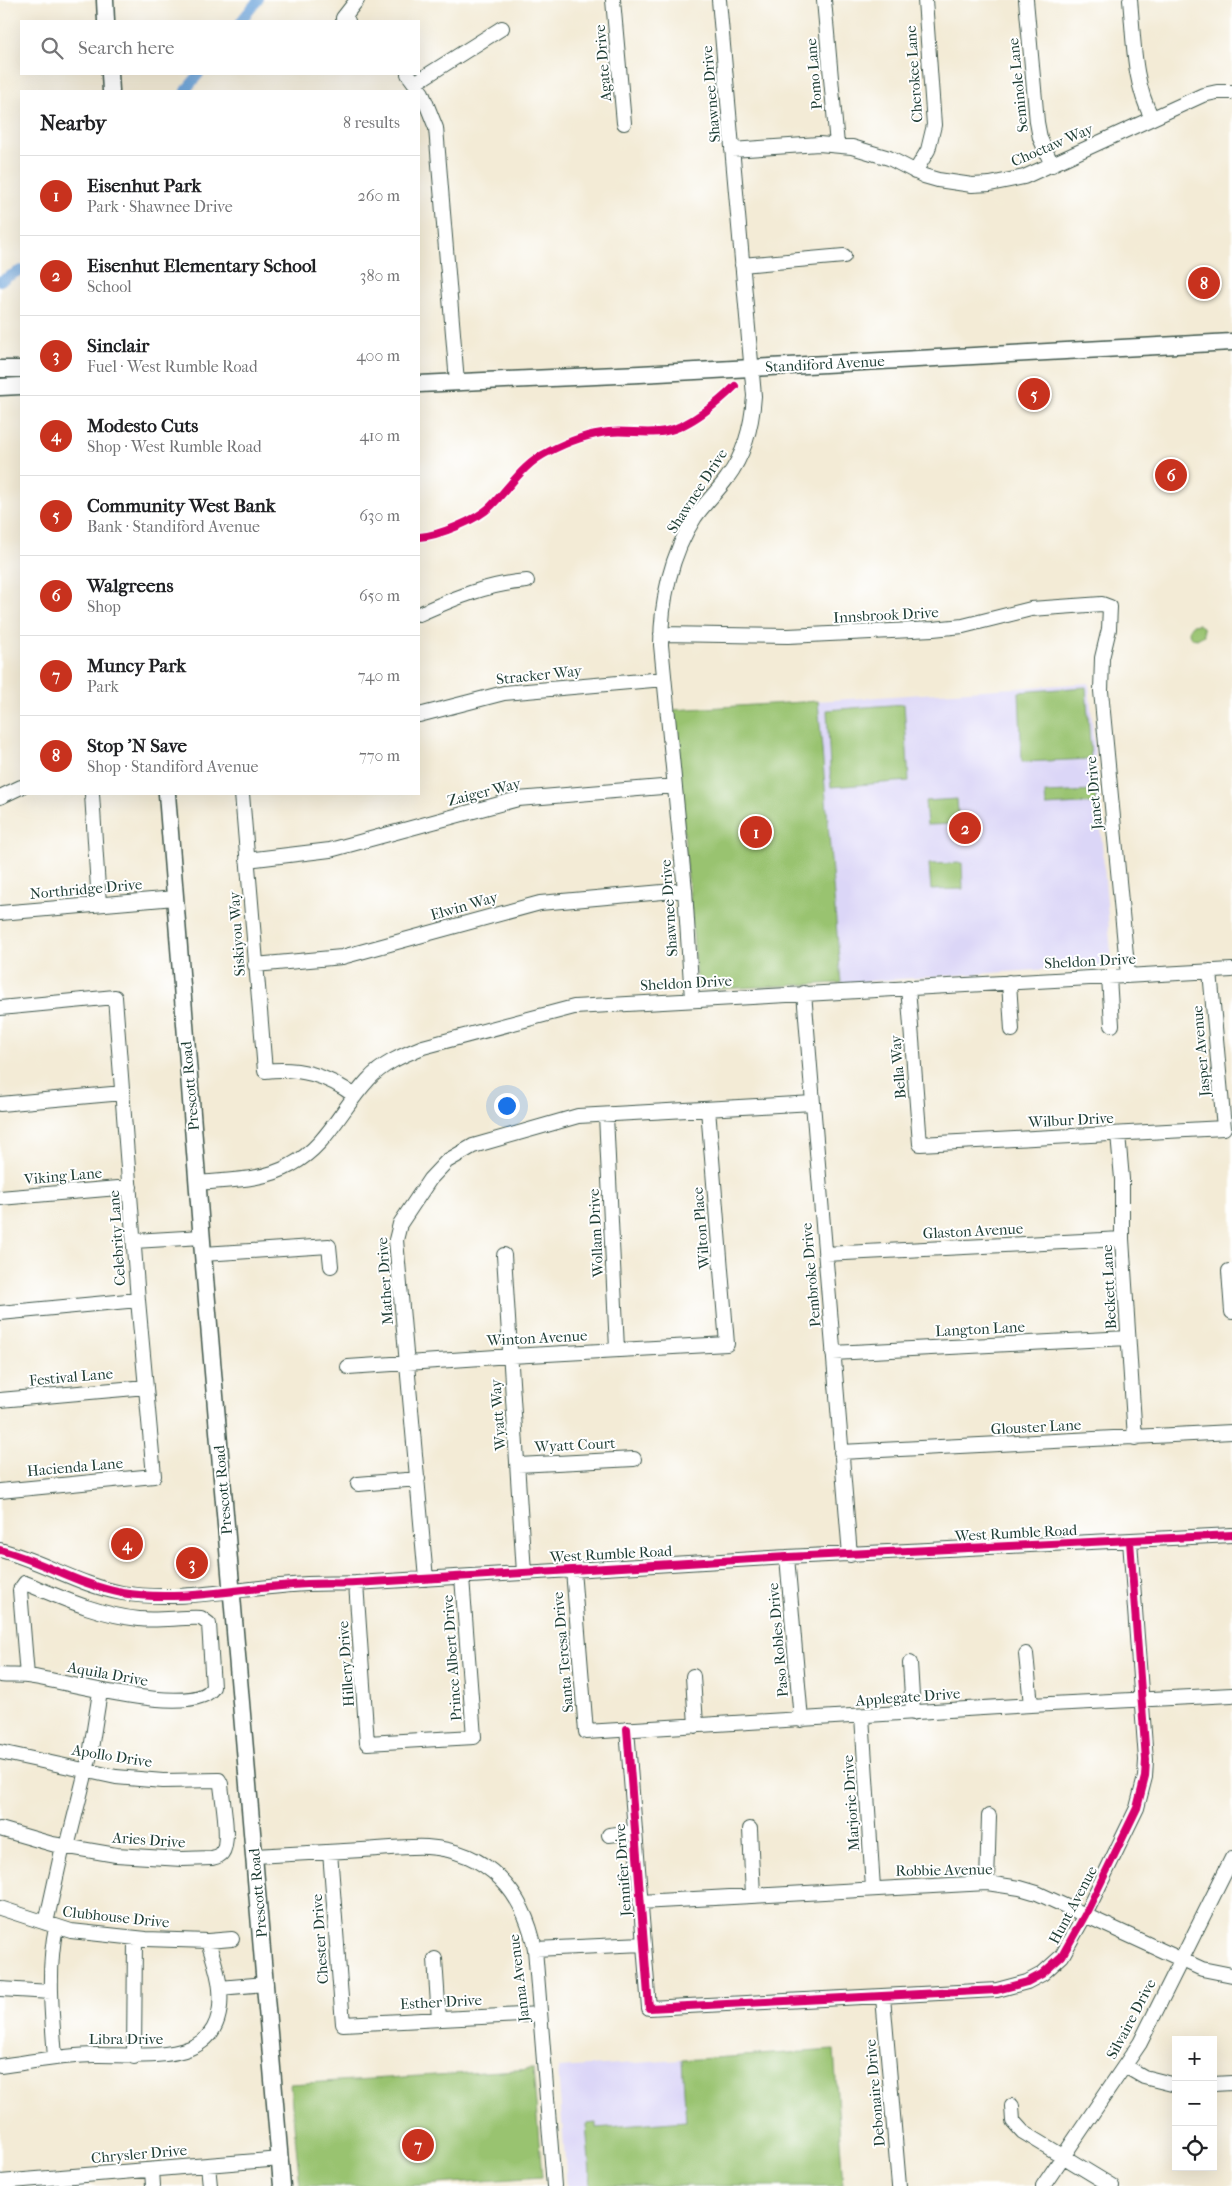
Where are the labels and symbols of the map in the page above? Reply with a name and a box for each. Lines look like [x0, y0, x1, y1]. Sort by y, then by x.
street label: Agate Drive [591, 23, 615, 103]
street label: Cherokee Lane [902, 24, 926, 123]
street label: Seminole Lane [1004, 36, 1032, 133]
street label: Pomo Lane [802, 37, 826, 110]
street label: Shawnee Drive [698, 44, 724, 143]
street label: Choctaw Way [1008, 119, 1097, 170]
pin: 8 [1188, 264, 1220, 302]
street label: Standiford Avenue [765, 352, 886, 376]
pin: 5 [1018, 375, 1050, 413]
street label: Shawnee Drive [663, 445, 731, 537]
pin: 6 [1155, 456, 1187, 494]
street label: Innsbrook Drive [833, 603, 940, 627]
street label: Stracker Way [495, 661, 584, 688]
street label: Janet Drive [1082, 755, 1106, 831]
street label: Zaiger Way [445, 774, 523, 810]
pin: 2 [949, 809, 981, 847]
pin: 1 [740, 813, 772, 851]
street label: Shawnee Drive [657, 858, 681, 957]
street label: Northridge Drive [29, 875, 144, 903]
street label: Elwin Way [428, 888, 501, 924]
street label: Siskiyou Way [225, 890, 249, 977]
street label: Sheldon Drive [1044, 950, 1137, 972]
street label: Sheldon Drive [640, 972, 733, 994]
street label: Jasper Avenue [1188, 1004, 1214, 1098]
street label: Bella Way [886, 1033, 910, 1100]
street label: Prescott Road [177, 1040, 203, 1131]
your location [494, 1093, 520, 1119]
street label: Wilbur Drive [1027, 1109, 1115, 1131]
street label: Viking Lane [22, 1164, 103, 1188]
street label: Wilton Place [688, 1186, 714, 1271]
street label: Wollam Drive [585, 1188, 607, 1279]
street label: Celebrity Lane [105, 1189, 129, 1287]
street label: Glaston Avenue [922, 1219, 1024, 1243]
street label: Pembroke Drive [797, 1221, 825, 1328]
street label: Mather Drive [373, 1236, 397, 1326]
street label: Beckett Lane [1098, 1244, 1120, 1330]
street label: Langton Lane [935, 1318, 1026, 1340]
street label: Winton Avenue [485, 1326, 588, 1350]
street label: Festival Lane [28, 1364, 114, 1390]
street label: Wyatt Way [486, 1378, 510, 1452]
street label: Glouster Lane [990, 1416, 1082, 1438]
street label: Wyatt Court [533, 1434, 617, 1456]
street label: Prescott Road [210, 1444, 236, 1535]
street label: Hacienda Lane [26, 1454, 124, 1480]
street label: West Rumble Road [953, 1521, 1079, 1545]
pin: 4 [111, 1525, 143, 1563]
street label: West Rumble Road [548, 1542, 674, 1566]
pin: 3 [176, 1544, 208, 1582]
street label: Paso Robles Drive [764, 1581, 792, 1698]
street label: Santa Teresa Drive [549, 1590, 577, 1713]
street label: Prince Albert Drive [439, 1594, 465, 1722]
street label: Hillery Drive [334, 1620, 358, 1708]
street label: Aquila Drive [65, 1658, 150, 1690]
street label: Applegate Drive [854, 1684, 962, 1710]
street label: Apollo Drive [70, 1741, 154, 1771]
street label: Marjorie Drive [839, 1754, 863, 1852]
street label: Jennifer Drive [611, 1822, 635, 1918]
street label: Aries Drive [111, 1828, 187, 1852]
street label: Prescott Road [245, 1847, 271, 1938]
street label: Robbie Avenue [895, 1860, 993, 1880]
street label: Hunt Avenue [1045, 1862, 1101, 1947]
street label: Chester Drive [308, 1893, 332, 1985]
street label: Clubhouse Drive [62, 1902, 171, 1932]
street label: Janna Avenue [505, 1933, 533, 2024]
street label: Silvaire Drive [1102, 1975, 1160, 2062]
street label: Esther Drive [400, 1991, 483, 2013]
street label: Libra Drive [89, 2030, 164, 2048]
street label: Debonaire Drive [861, 2038, 889, 2148]
pin: 7 [402, 2126, 434, 2164]
street label: Chrysler Drive [90, 2141, 188, 2167]

